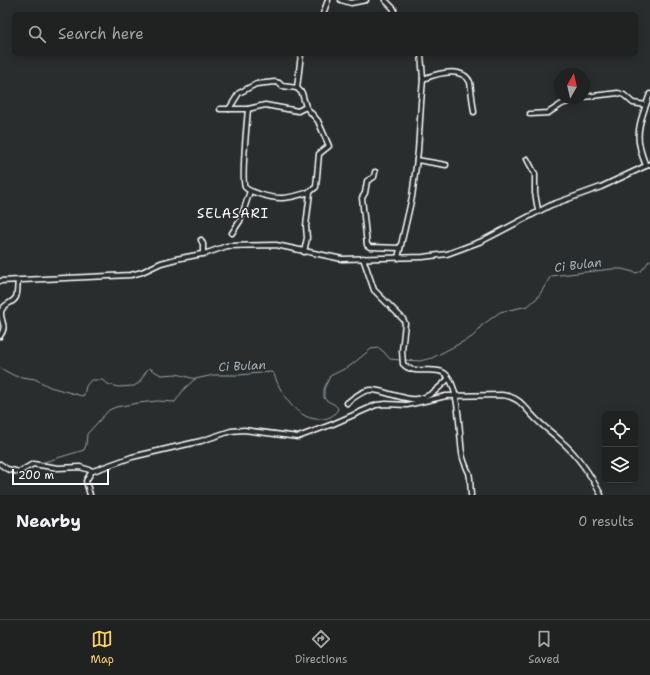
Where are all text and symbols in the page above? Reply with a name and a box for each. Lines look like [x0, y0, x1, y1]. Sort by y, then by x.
search box [12, 12, 638, 56]
icon: search [26, 23, 48, 45]
text: Search here [58, 24, 144, 44]
north arrow [554, 68, 590, 104]
district label: SELASARI [197, 205, 269, 222]
water label: Ci Bulan [553, 254, 603, 276]
water label: Ci Bulan [218, 357, 266, 375]
map controls [602, 411, 638, 483]
button: locate [602, 411, 638, 447]
button: layers [602, 447, 638, 483]
scale bar [12, 467, 109, 486]
text: 200 m [18, 468, 54, 483]
text: Nearby [16, 510, 81, 532]
text: 0 results [578, 513, 634, 530]
tab: Map [90, 628, 114, 667]
tab: Directions [295, 628, 347, 667]
tab: Saved [528, 628, 560, 667]

